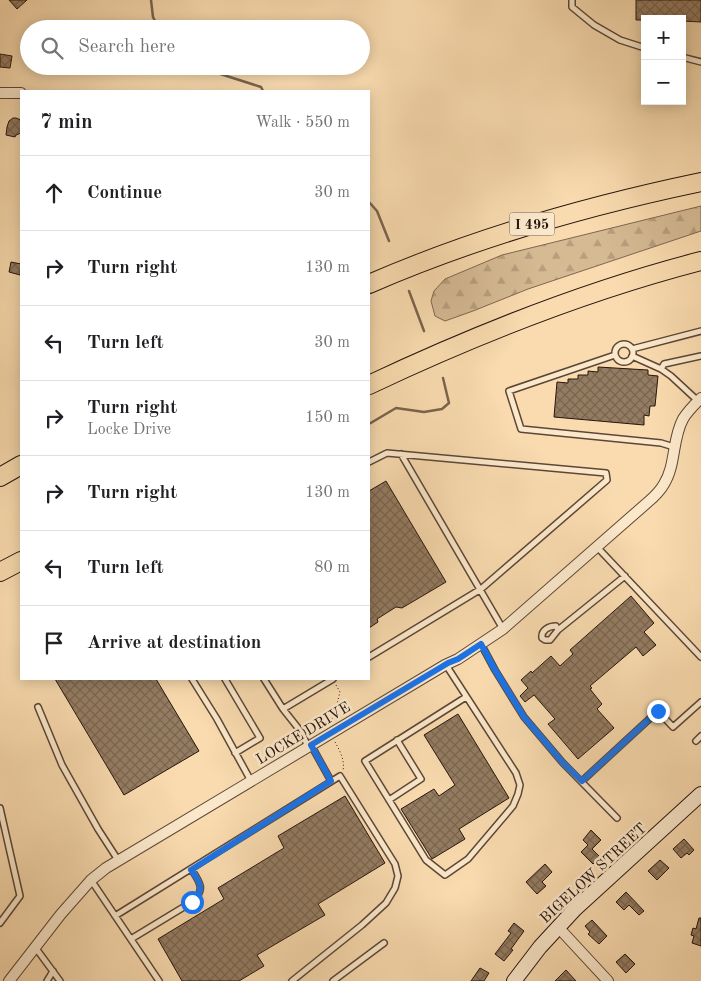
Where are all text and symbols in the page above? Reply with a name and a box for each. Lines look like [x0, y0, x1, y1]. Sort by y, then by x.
map controls [641, 15, 686, 105]
button: + [641, 15, 686, 60]
search box [20, 20, 370, 75]
icon: search [38, 34, 66, 62]
text: Search here [78, 38, 175, 57]
button: − [641, 60, 686, 105]
text: 7 min [40, 112, 93, 133]
text: Walk · 550 m [255, 115, 350, 131]
icon: ahead [40, 179, 68, 207]
text: Continue [87, 184, 162, 203]
text: 30 m [314, 185, 350, 201]
road number: I 495 [510, 212, 554, 235]
icon: right [40, 254, 68, 282]
text: Turn right [87, 259, 177, 278]
text: 130 m [305, 260, 350, 276]
icon: left [40, 329, 68, 357]
text: Turn left [87, 334, 164, 353]
text: 30 m [314, 335, 350, 351]
text: Turn right [87, 399, 177, 418]
icon: right [40, 404, 68, 432]
text: 150 m [305, 410, 350, 426]
text: Locke Drive [87, 422, 171, 438]
icon: right [40, 479, 68, 507]
text: Turn right [87, 484, 177, 503]
text: 130 m [305, 485, 350, 501]
icon: left [40, 554, 68, 582]
text: Turn left [87, 559, 164, 578]
text: 80 m [314, 560, 350, 576]
icon: arrive [40, 629, 68, 657]
text: Arrive at destination [87, 634, 261, 653]
street label: LOCKE DRIVE [254, 700, 353, 768]
route end [647, 700, 670, 723]
street label: BIGELOW STREET [538, 821, 650, 927]
route start [181, 891, 204, 914]

